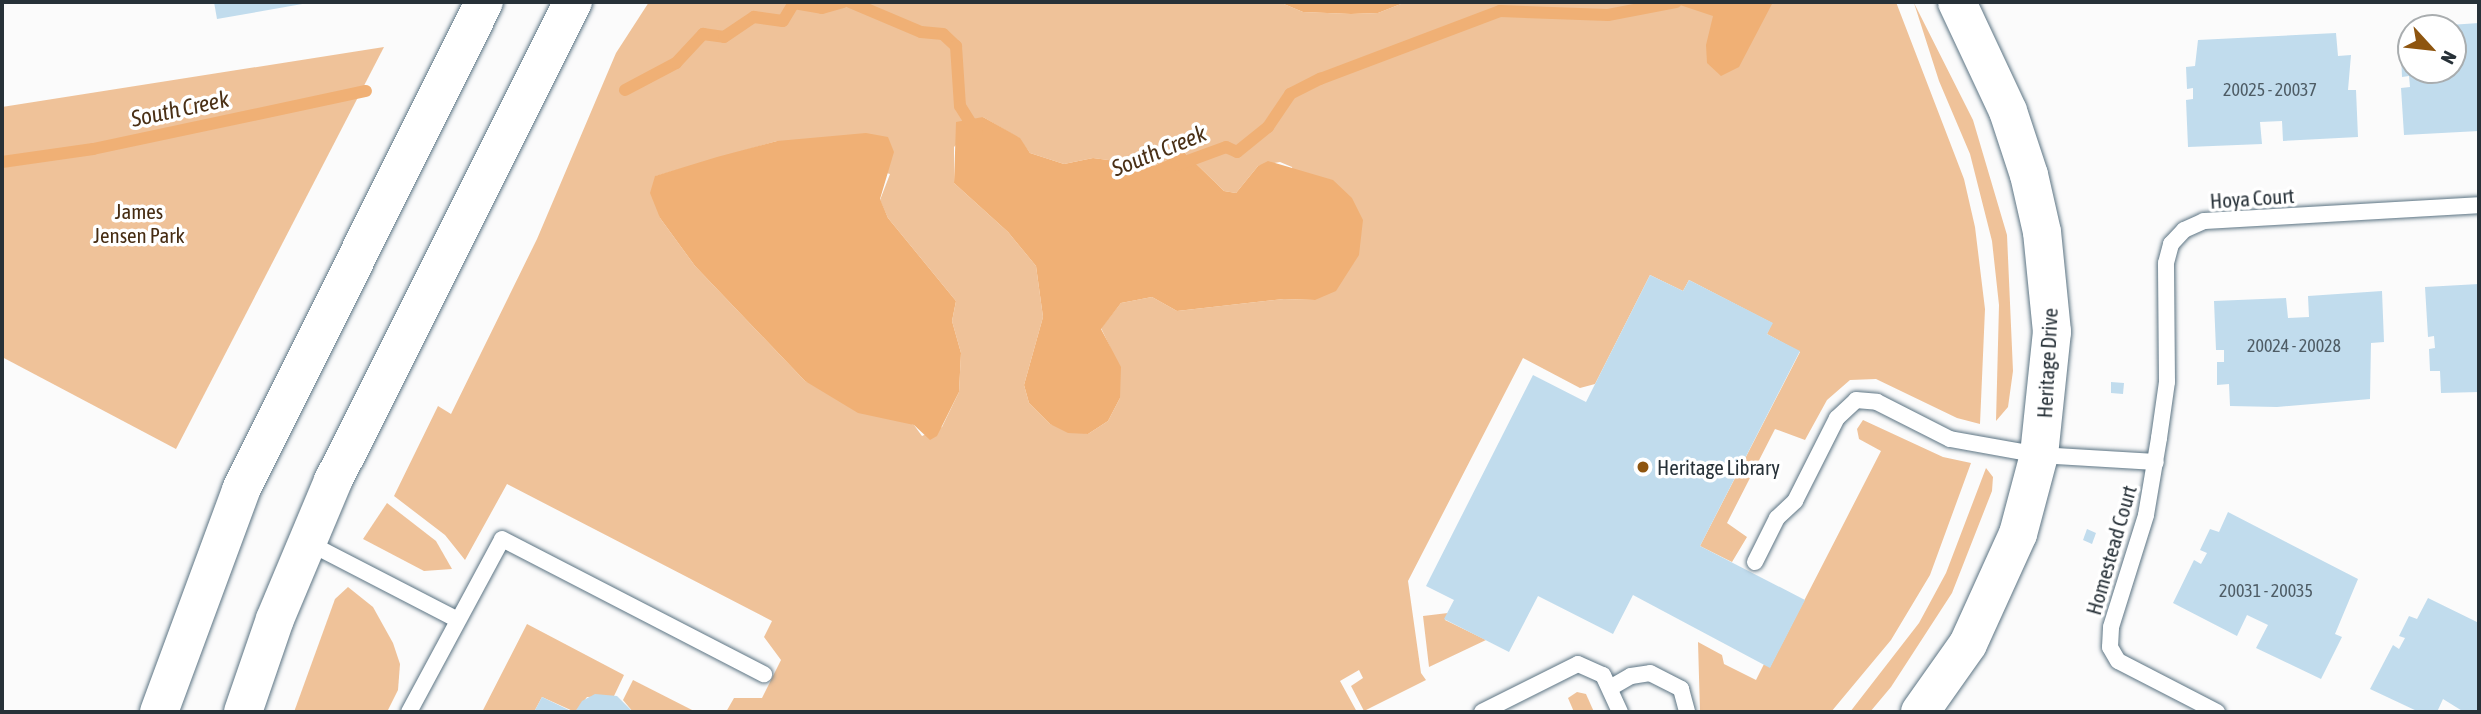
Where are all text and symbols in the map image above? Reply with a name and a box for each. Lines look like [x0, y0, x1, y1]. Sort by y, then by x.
north arrow [2397, 14, 2467, 84]
text: N [2437, 48, 2461, 68]
house number: 20025 - 20037 [2223, 79, 2317, 101]
water label: South Creek [128, 85, 232, 133]
water label: South Creek [1108, 120, 1210, 182]
street label: Hoya Court [2209, 182, 2295, 214]
park label: James Jensen Park [93, 198, 185, 248]
street label: Heritage Drive [2032, 307, 2062, 419]
house number: 20024 - 20028 [2247, 335, 2341, 357]
place label: Heritage Library [1657, 454, 1780, 480]
marker: Heritage Library [1635, 459, 1651, 475]
street label: Homestead Court [2080, 482, 2142, 618]
house number: 20031 - 20035 [2219, 580, 2313, 602]

